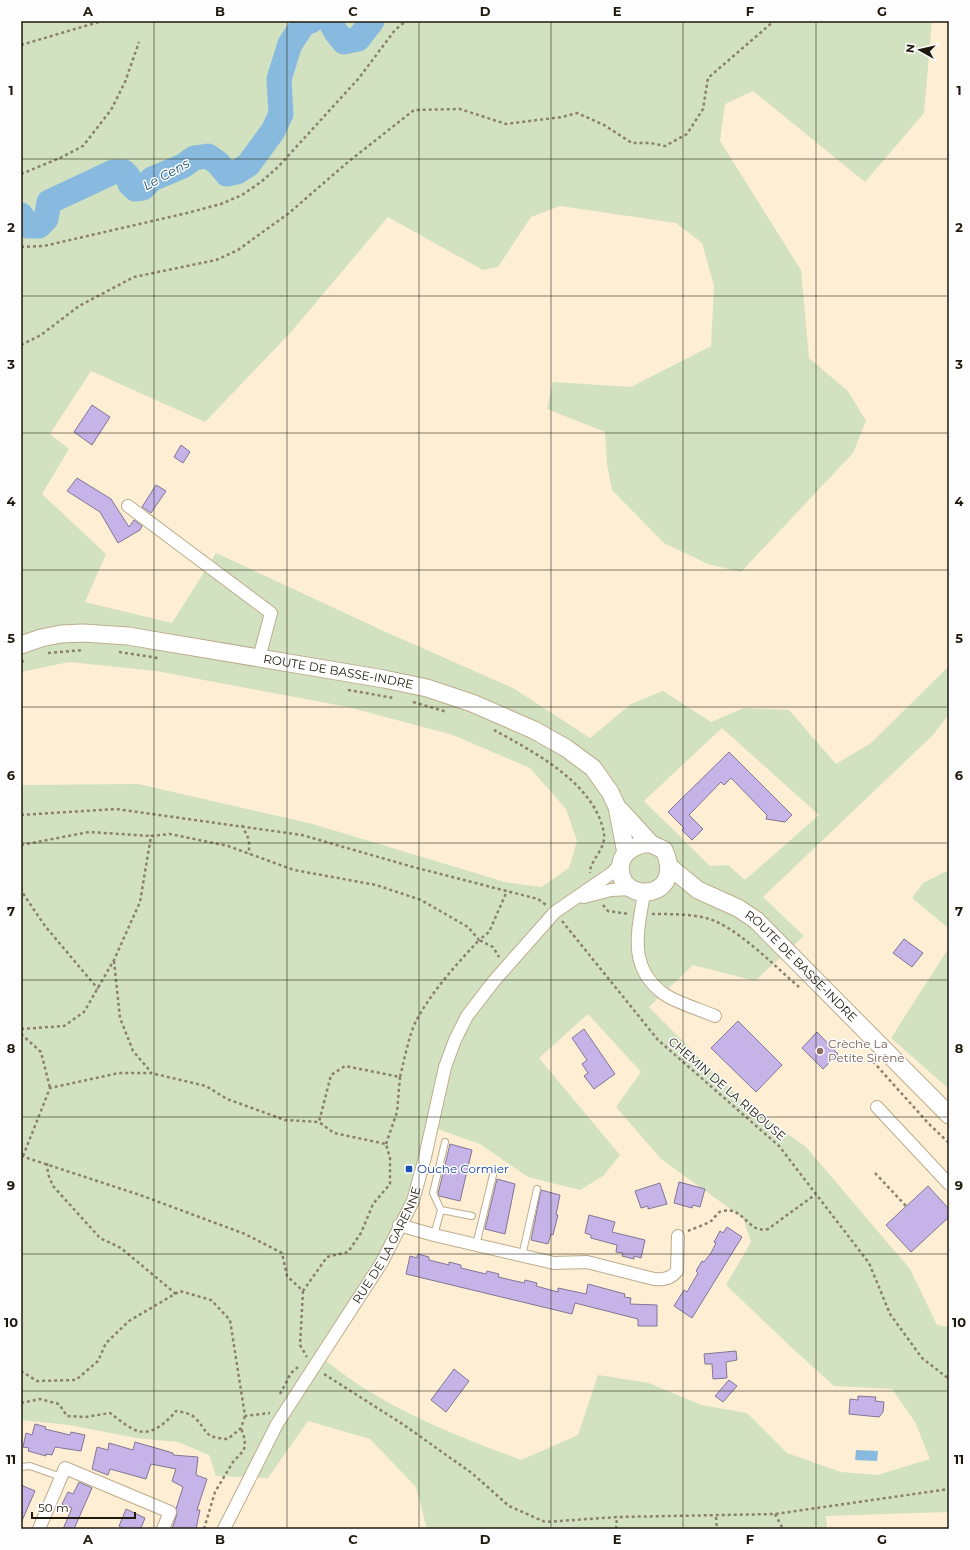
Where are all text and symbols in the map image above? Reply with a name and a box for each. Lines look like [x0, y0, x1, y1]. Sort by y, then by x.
text: A [82, 3, 94, 19]
text: B [215, 3, 225, 19]
text: C [348, 3, 358, 19]
text: D [480, 3, 491, 19]
text: E [613, 3, 622, 19]
text: F [746, 3, 754, 19]
text: G [877, 3, 887, 19]
north arrow [900, 30, 940, 70]
text: N [903, 43, 918, 54]
text: 1 [8, 82, 14, 98]
text: 1 [956, 82, 962, 98]
water label: Le Cens [140, 154, 193, 193]
text: 2 [7, 219, 15, 235]
text: 2 [955, 219, 963, 235]
text: 3 [6, 356, 15, 372]
text: 3 [954, 356, 963, 372]
text: 4 [7, 493, 16, 509]
text: 4 [955, 493, 964, 509]
text: 5 [7, 630, 15, 646]
text: 5 [955, 630, 963, 646]
street label: ROUTE DE BASSE-INDRE [262, 651, 415, 692]
text: 6 [7, 767, 16, 783]
text: 6 [955, 767, 964, 783]
text: 7 [7, 903, 15, 919]
text: 7 [955, 903, 963, 919]
street label: ROUTE DE BASSE-INDRE [742, 907, 860, 1025]
street label: CHEMIN DE LA RIBOUSE [666, 1034, 789, 1144]
place label: Crèche La Petite Sirène [828, 1036, 905, 1065]
text: 8 [7, 1040, 16, 1056]
text: 8 [955, 1040, 964, 1056]
marker: Crèche La Petite Sirène [815, 1046, 825, 1056]
place label: Ouche Cormier [417, 1161, 509, 1176]
marker: Ouche Cormier [404, 1164, 414, 1174]
text: 9 [7, 1177, 15, 1193]
text: 9 [955, 1177, 963, 1193]
street label: RUE DE LA GARENNE [349, 1185, 424, 1306]
text: 10 [4, 1314, 18, 1330]
text: 10 [952, 1314, 966, 1330]
text: 11 [6, 1451, 16, 1467]
text: 11 [954, 1451, 964, 1467]
scale bar [32, 1494, 135, 1520]
text: 50 m [38, 1500, 69, 1515]
text: A [82, 1531, 94, 1547]
text: B [215, 1531, 225, 1547]
text: C [348, 1531, 358, 1547]
text: D [480, 1531, 491, 1547]
text: E [613, 1531, 622, 1547]
text: F [746, 1531, 754, 1547]
text: G [877, 1531, 887, 1547]

